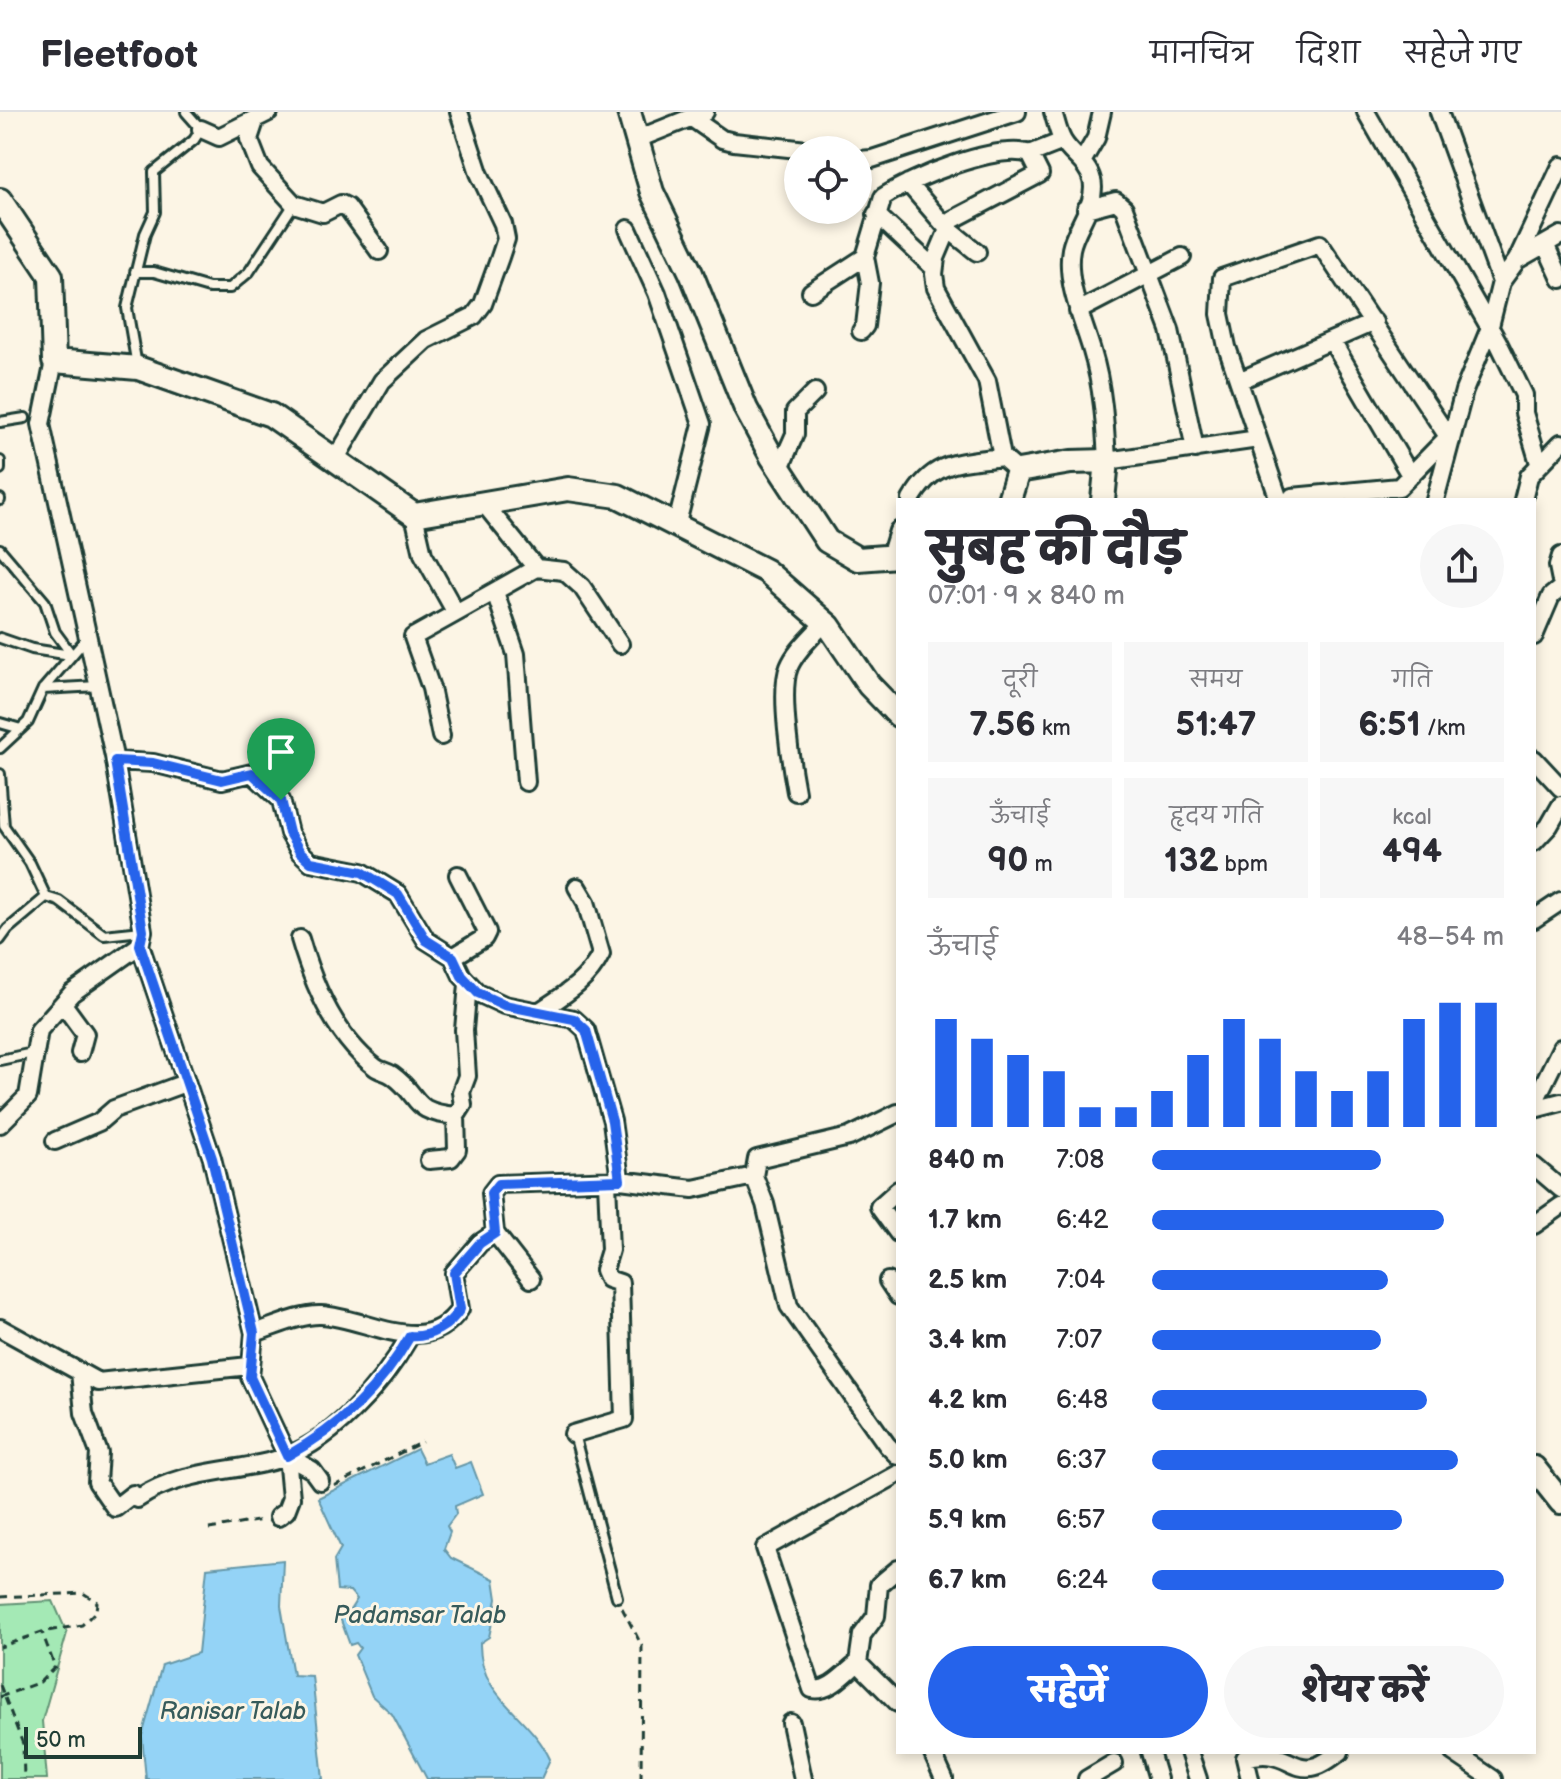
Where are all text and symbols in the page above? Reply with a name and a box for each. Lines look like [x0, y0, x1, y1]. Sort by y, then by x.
text: Fleetfoot [40, 33, 198, 78]
text: मानचित्र [1150, 38, 1253, 71]
text: दिशा [1297, 38, 1360, 71]
text: सहेजे गए [1404, 38, 1521, 71]
map controls [784, 136, 872, 224]
button: locate [784, 136, 872, 224]
text: सुबह की दौड़ [928, 524, 1184, 577]
button: share [1420, 524, 1504, 608]
text: 07:01 · 9 × 840 m [928, 581, 1125, 612]
text: दूरी [1003, 667, 1037, 694]
text: समय [1190, 667, 1242, 694]
text: गति [1392, 667, 1432, 694]
text: 7.56 [969, 704, 1036, 745]
text: 51:47 [1176, 704, 1256, 745]
text: 6:51 [1358, 704, 1421, 745]
text: km [1036, 715, 1071, 742]
text: /km [1421, 715, 1466, 742]
pin [247, 718, 315, 800]
icon: arrive [259, 730, 303, 774]
text: ऊँचाई [990, 803, 1050, 830]
text: हृदय गति [1169, 803, 1263, 830]
text: kcal [1392, 804, 1432, 831]
text: 494 [1382, 831, 1442, 872]
text: 90 [987, 840, 1028, 881]
text: 132 [1164, 840, 1219, 881]
text: m [1028, 851, 1053, 878]
text: bpm [1219, 851, 1268, 878]
text: 48–54 m [1397, 922, 1504, 953]
text: ऊँचाई [928, 932, 998, 963]
text: 840 m [928, 1145, 1004, 1176]
text: 7:08 [1056, 1145, 1104, 1176]
text: 1.7 km [928, 1205, 1002, 1236]
text: 6:42 [1056, 1205, 1108, 1236]
text: 2.5 km [928, 1265, 1007, 1296]
text: 7:04 [1056, 1265, 1105, 1296]
text: 3.4 km [928, 1325, 1007, 1356]
text: 7:07 [1056, 1325, 1102, 1356]
text: 4.2 km [928, 1385, 1007, 1416]
text: 6:48 [1056, 1385, 1108, 1416]
text: 5.0 km [928, 1445, 1008, 1476]
text: 6:37 [1056, 1445, 1106, 1476]
text: 5.9 km [928, 1505, 1007, 1536]
text: 6:57 [1056, 1505, 1105, 1536]
text: 6.7 km [928, 1565, 1007, 1596]
text: 6:24 [1056, 1565, 1108, 1596]
water label: Padamsar Talab [334, 1601, 506, 1630]
button: सहेजें [928, 1646, 1208, 1738]
button: शेयर करें [1224, 1646, 1504, 1738]
water label: Ranisar Talab [160, 1697, 306, 1726]
scale bar [24, 1723, 142, 1759]
text: 50 m [36, 1727, 86, 1754]

